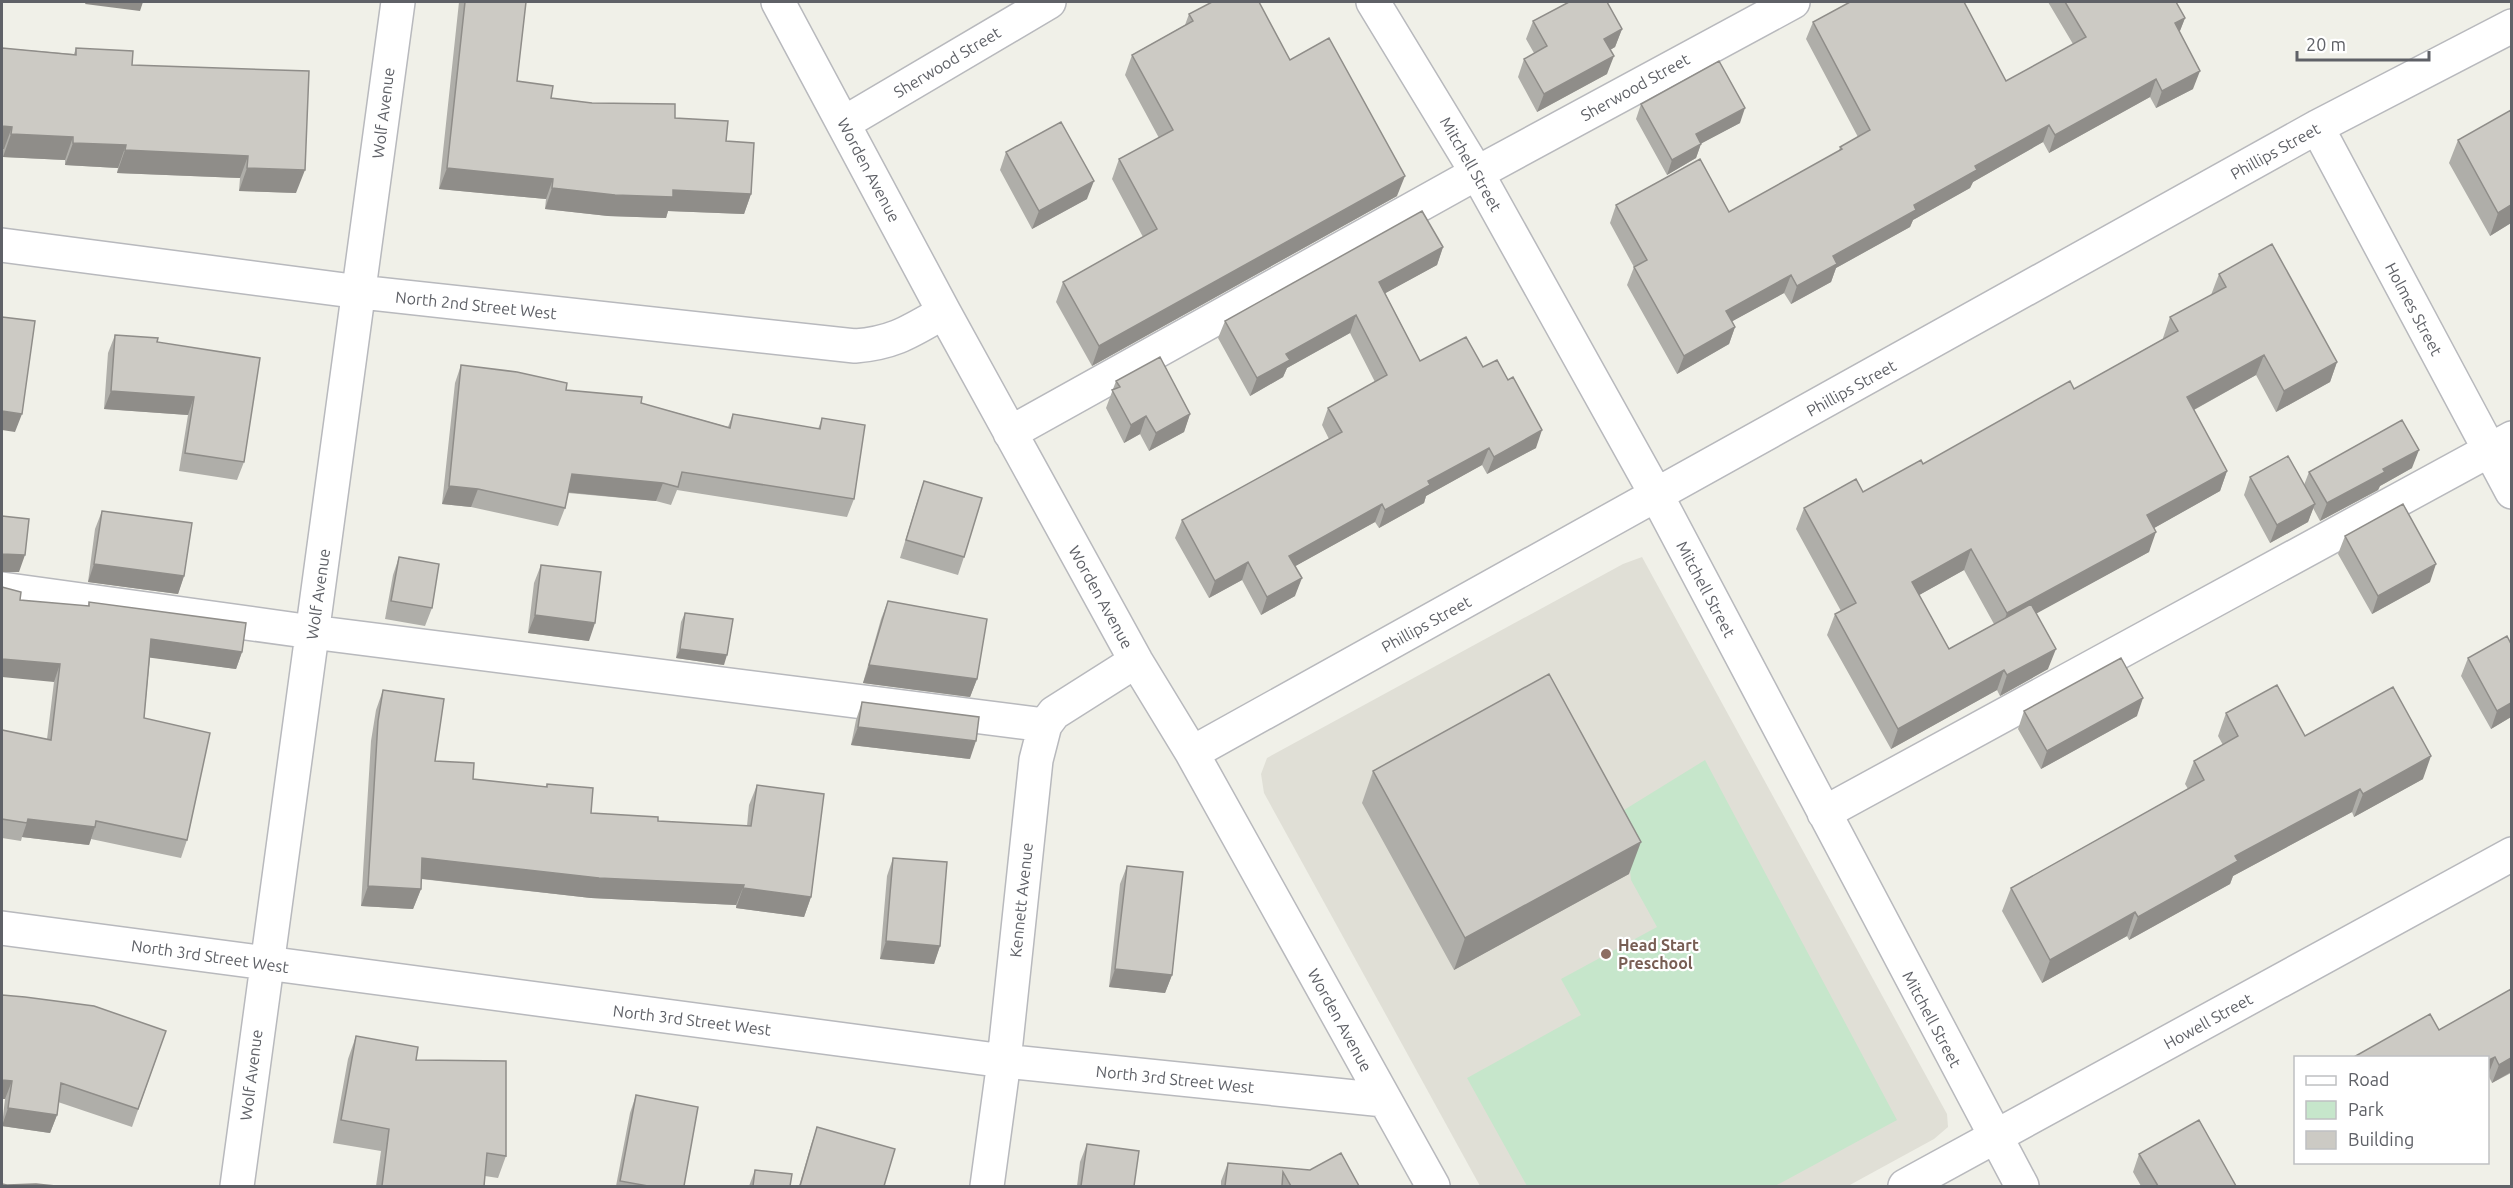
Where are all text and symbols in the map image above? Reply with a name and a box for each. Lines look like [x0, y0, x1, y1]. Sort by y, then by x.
street label: Sherwood Street [890, 23, 1004, 101]
scale bar [2297, 24, 2429, 62]
text: 20 m [2306, 34, 2346, 54]
street label: Sherwood Street [1577, 49, 1693, 124]
street label: Wolf Avenue [368, 66, 398, 160]
street label: Mitchell Street [1437, 114, 1506, 215]
street label: Worden Avenue [834, 115, 904, 225]
street label: Phillips Street [2227, 119, 2323, 183]
street label: Holmes Street [2382, 259, 2446, 359]
street label: North 2nd Street West [394, 288, 558, 322]
street label: Phillips Street [1803, 356, 1899, 420]
street label: Mitchell Street [1673, 538, 1739, 641]
street label: Worden Avenue [1065, 542, 1137, 652]
street label: Wolf Avenue [303, 547, 333, 641]
street label: Phillips Street [1378, 592, 1474, 656]
street label: Kennett Avenue [1006, 842, 1036, 958]
street label: North 3rd Street West [130, 936, 291, 976]
place label: Head Start Preschool [1618, 936, 1699, 972]
marker: Head Start Preschool [1599, 947, 1613, 961]
street label: Worden Avenue [1304, 965, 1376, 1075]
street label: Mitchell Street [1899, 968, 1965, 1071]
street label: Howell Street [2161, 989, 2256, 1053]
street label: North 3rd Street West [612, 1001, 773, 1039]
street label: Wolf Avenue [236, 1028, 266, 1122]
legend [2294, 1056, 2489, 1164]
street label: North 3rd Street West [1095, 1062, 1256, 1096]
text: Road [2348, 1069, 2390, 1089]
text: Park [2348, 1099, 2384, 1119]
text: Building [2348, 1129, 2414, 1149]

